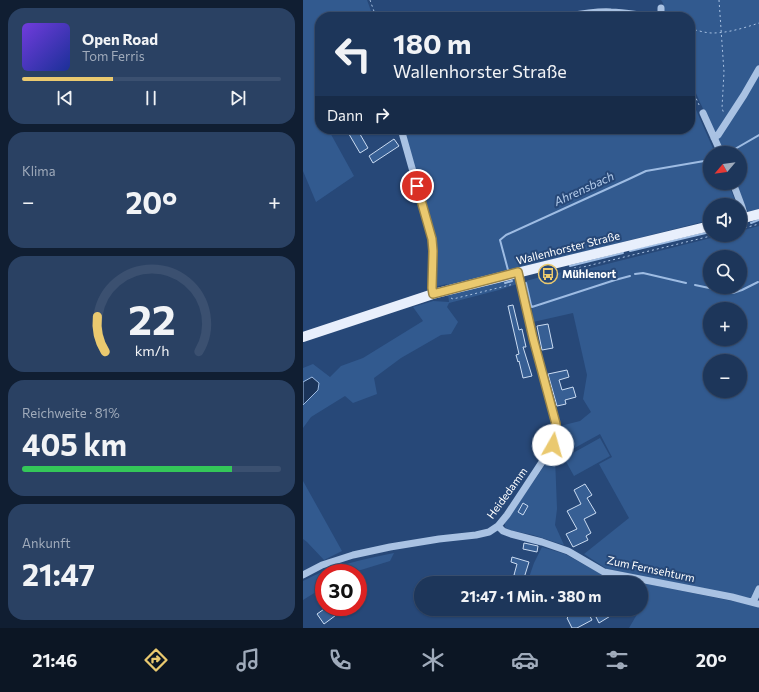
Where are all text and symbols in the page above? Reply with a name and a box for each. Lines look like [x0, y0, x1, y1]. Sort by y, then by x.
text: 180 m [393, 26, 471, 60]
icon: left [327, 28, 379, 80]
text: Open Road [82, 30, 158, 48]
text: Tom Ferris [82, 48, 145, 64]
text: Wallenhorster Straße [393, 60, 567, 82]
icon: previous [54, 87, 76, 109]
icon: pause [140, 87, 162, 109]
icon: next [227, 87, 249, 109]
icon: right [371, 104, 393, 126]
text: Dann [327, 106, 363, 124]
north arrow [703, 146, 747, 190]
map controls [703, 146, 747, 398]
text: Klima [22, 163, 56, 179]
water label: Ahrensbach [550, 168, 616, 209]
pin [400, 169, 434, 203]
icon: arrive [406, 175, 428, 197]
text: 20° [125, 183, 177, 220]
text: − [22, 188, 35, 215]
text: + [268, 188, 281, 215]
button: sound [703, 198, 747, 242]
street label: Wallenhorster Straße [515, 228, 621, 267]
button: search [703, 250, 747, 294]
bus stop icon: Mühlenort [537, 263, 559, 285]
place label: Mühlenort [562, 267, 616, 280]
text: 22 [128, 293, 175, 344]
button: + [703, 302, 747, 346]
text: km/h [134, 341, 169, 359]
button: − [703, 354, 747, 398]
text: Reichweite · 81% [22, 405, 120, 421]
position arrow [532, 424, 574, 466]
text: 405 km [22, 425, 127, 462]
street label: Heidedamm [484, 464, 530, 521]
text: Ankunft [22, 535, 71, 551]
street label: Zum Fernsehturm [606, 553, 696, 584]
text: 21:47 [22, 555, 95, 592]
speed limit sign: 30 [315, 564, 367, 616]
text: 21:47 · 1 Min. · 380 m [461, 587, 601, 605]
icon: directions [142, 646, 170, 674]
icon: music [234, 646, 262, 674]
icon: phone [326, 646, 354, 674]
icon: climate [419, 646, 447, 674]
icon: car [511, 646, 539, 674]
icon: filters [603, 646, 631, 674]
text: 21:46 [32, 649, 77, 671]
text: 20° [696, 649, 727, 671]

